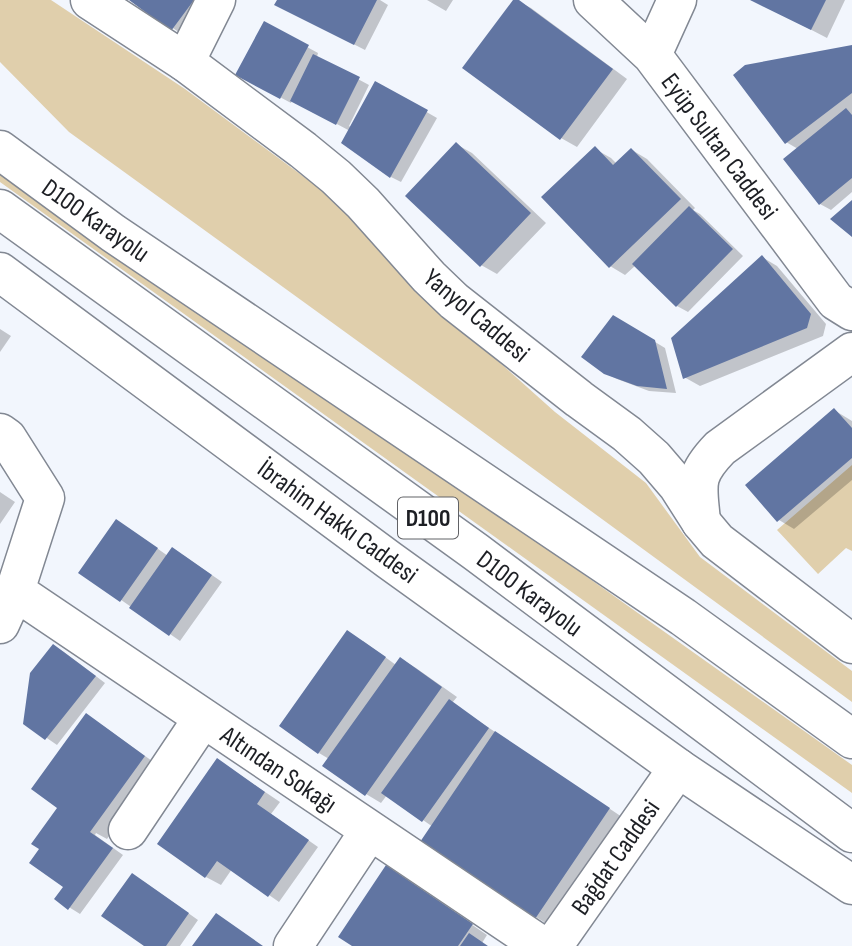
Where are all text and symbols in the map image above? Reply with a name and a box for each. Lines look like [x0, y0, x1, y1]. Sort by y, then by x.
street label: Eyüp Sultan Caddesi [654, 68, 784, 226]
street label: D100 Karayolu [35, 173, 155, 270]
street label: Yanyol Caddesi [417, 263, 535, 369]
street label: İbrahim Hakkı Caddesi [251, 454, 423, 591]
road number: D100 [398, 498, 458, 538]
street label: D100 Karayolu [470, 544, 588, 644]
street label: Altından Sokağı [213, 720, 342, 820]
street label: Bağdat Caddesi [565, 794, 667, 921]

